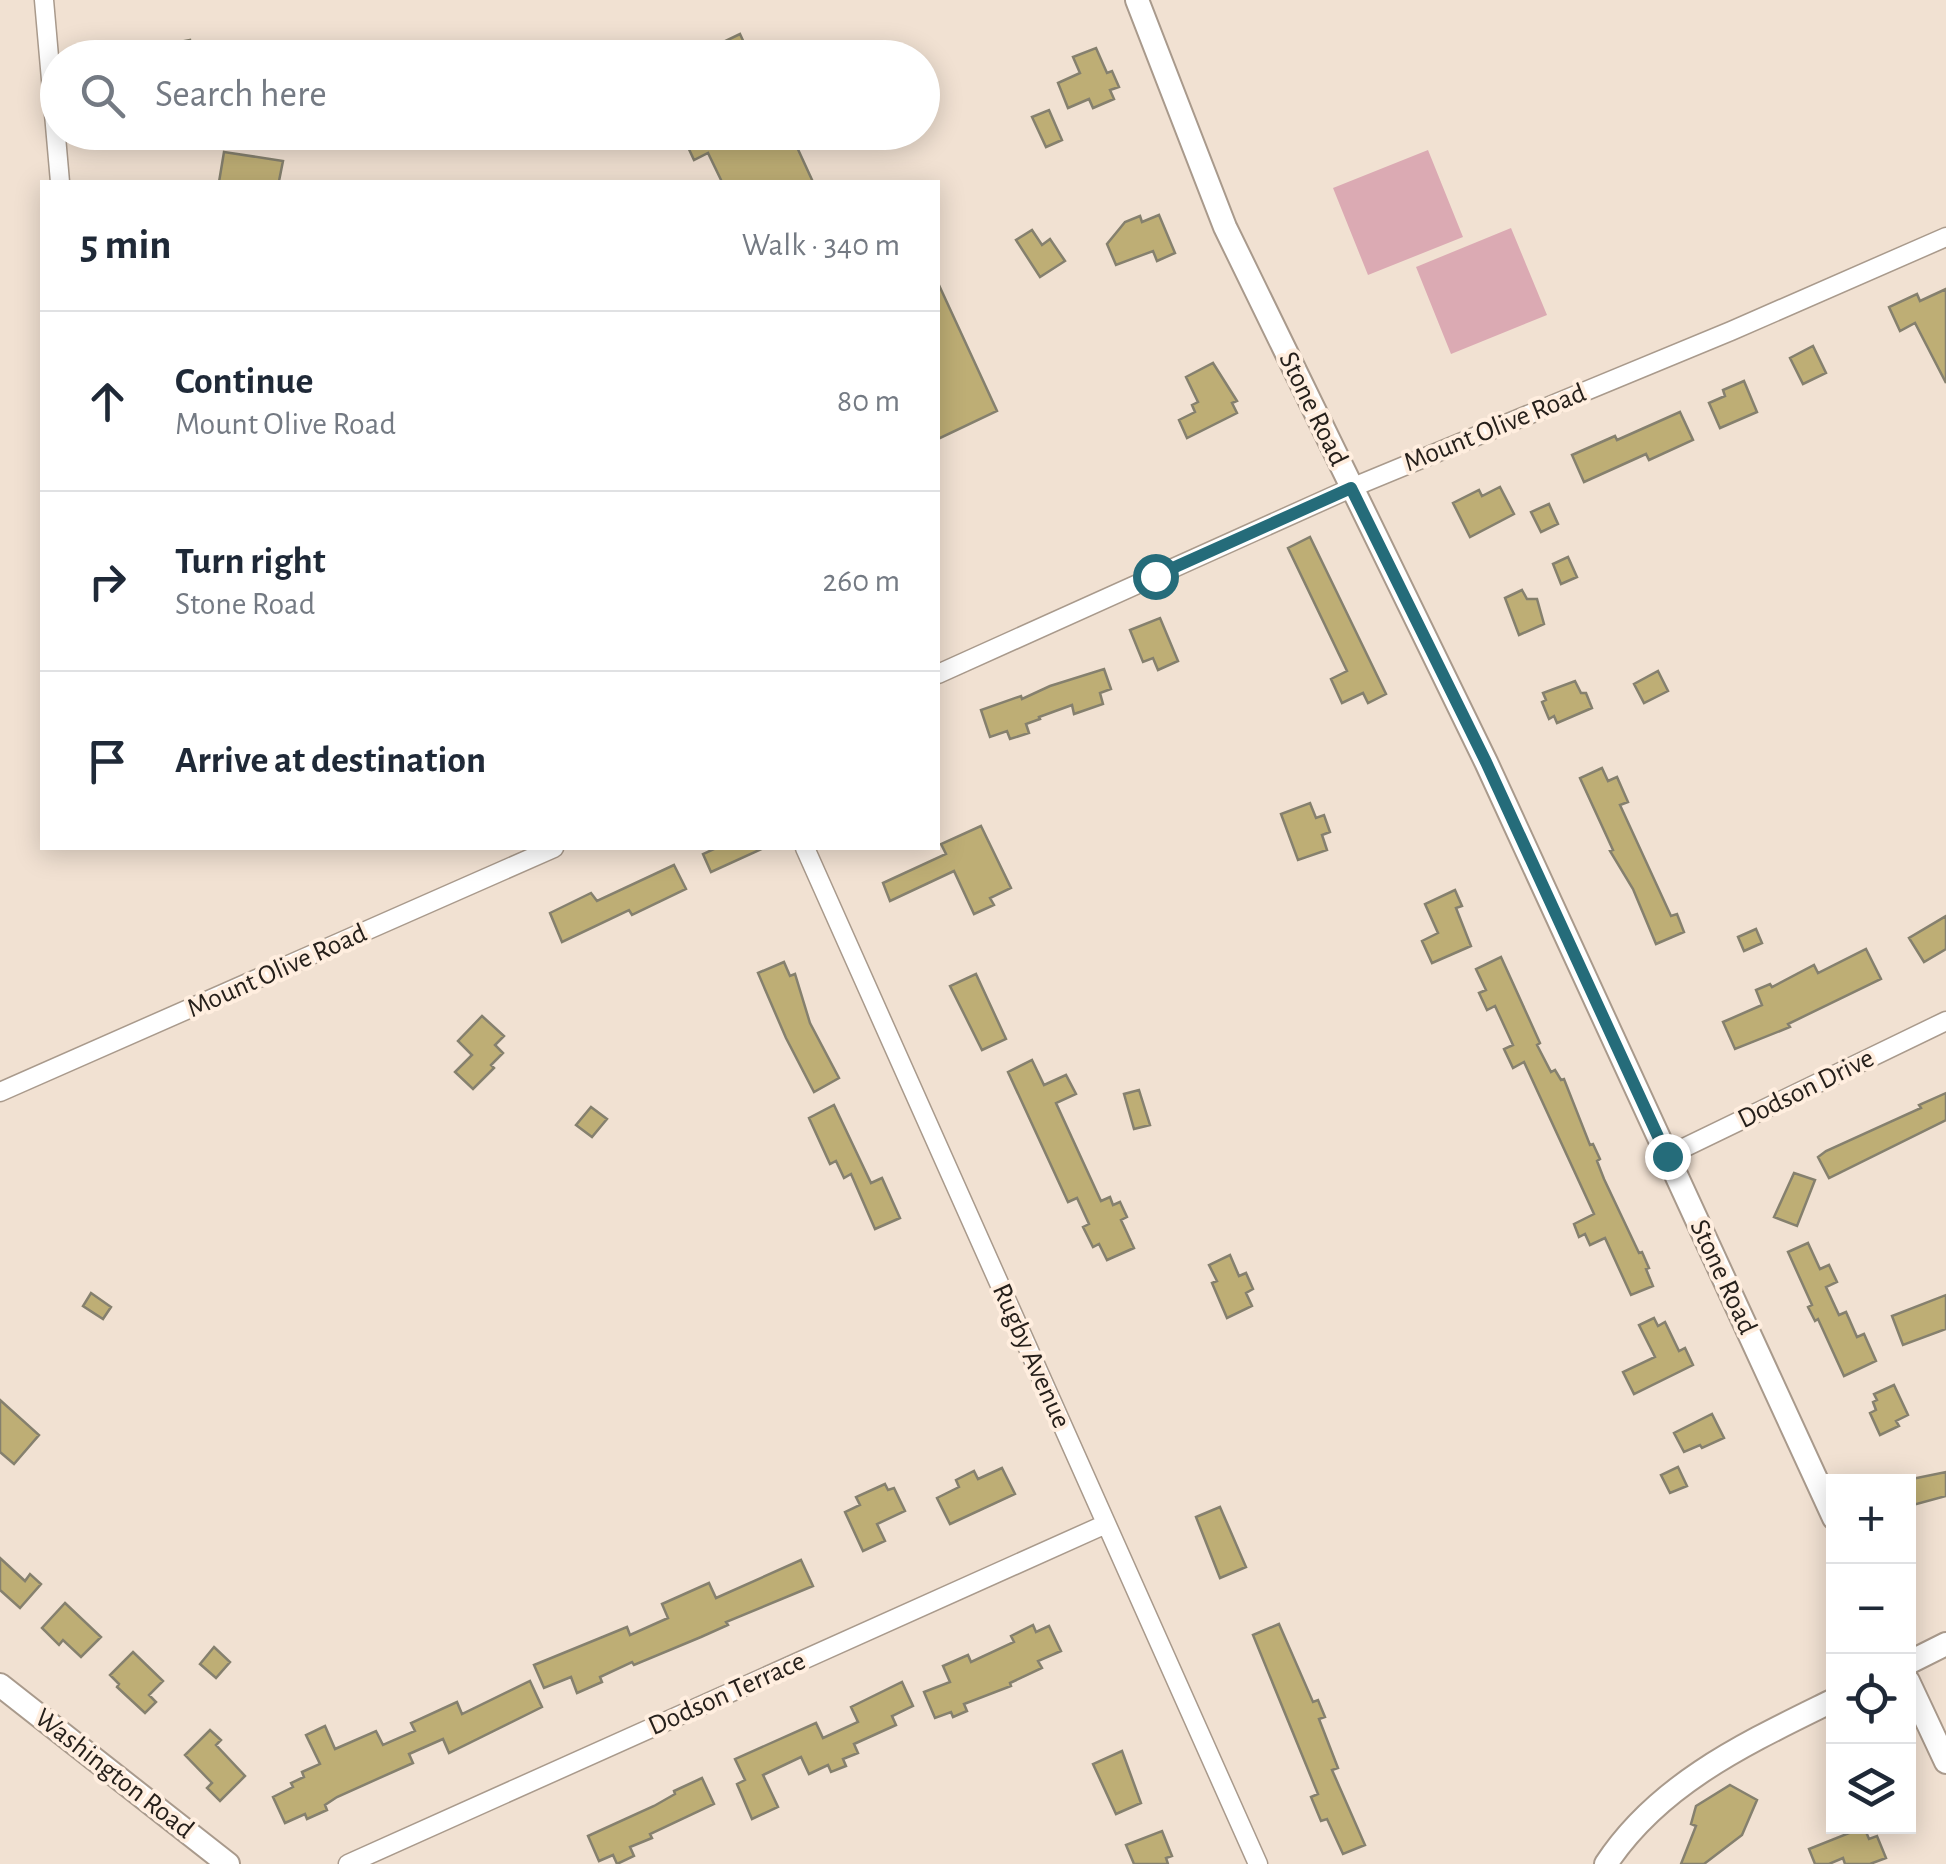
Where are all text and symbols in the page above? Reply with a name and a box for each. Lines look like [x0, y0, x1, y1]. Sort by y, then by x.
search box [40, 40, 940, 150]
icon: search [75, 68, 130, 123]
text: Search here [155, 76, 327, 114]
text: 5 min [80, 224, 172, 266]
text: Walk · 340 m [742, 229, 900, 261]
street label: Stone Road [1273, 348, 1353, 470]
text: Continue [175, 363, 313, 401]
icon: ahead [80, 374, 135, 429]
street label: Mount Olive Road [1400, 379, 1590, 477]
text: 80 m [837, 385, 900, 417]
text: Mount Olive Road [175, 408, 396, 440]
text: Turn right [175, 543, 325, 581]
icon: right [80, 554, 135, 609]
route start [1133, 554, 1179, 600]
text: 260 m [823, 565, 900, 597]
text: Stone Road [175, 588, 315, 620]
icon: arrive [80, 734, 135, 789]
text: Arrive at destination [175, 742, 486, 780]
street label: Mount Olive Road [183, 919, 371, 1023]
street label: Dodson Drive [1734, 1044, 1878, 1134]
route end [1645, 1134, 1691, 1180]
street label: Stone Road [1684, 1215, 1762, 1339]
street label: Rugby Avenue [987, 1279, 1075, 1433]
map controls [1826, 1474, 1916, 1834]
button: + [1826, 1474, 1916, 1564]
button: − [1826, 1564, 1916, 1654]
street label: Dodson Terrace [644, 1647, 810, 1741]
button: locate [1826, 1654, 1916, 1744]
street label: Washington Road [29, 1704, 199, 1844]
button: layers [1826, 1744, 1916, 1834]

